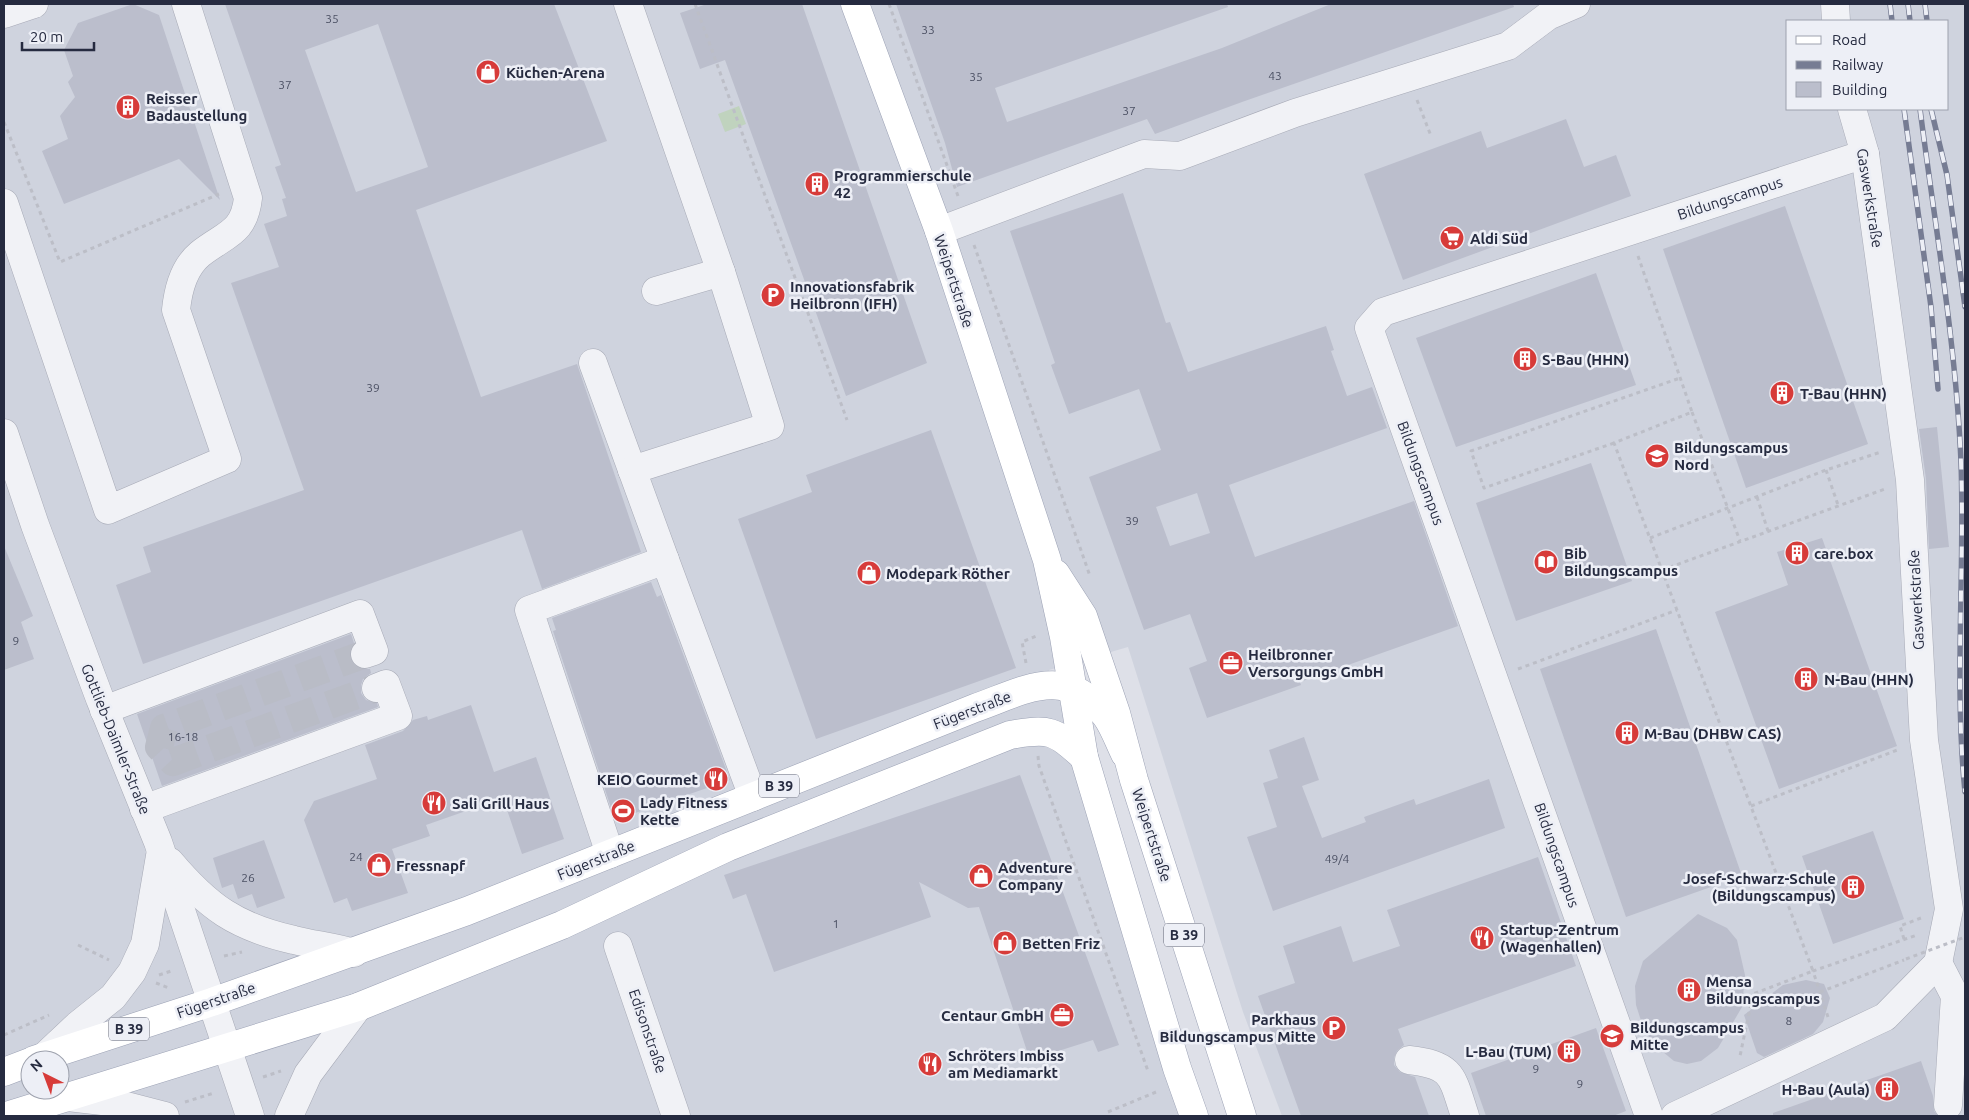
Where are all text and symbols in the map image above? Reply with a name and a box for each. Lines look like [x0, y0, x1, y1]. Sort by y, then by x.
house number: 35 [325, 12, 339, 25]
scale bar [22, 20, 95, 52]
legend [1786, 20, 1949, 110]
house number: 33 [921, 23, 935, 36]
text: 20 m [30, 28, 63, 45]
text: Road [1832, 31, 1867, 48]
text: Railway [1832, 56, 1883, 73]
shop icon: Küchen-Arena [475, 59, 501, 85]
place label: Küchen-Arena [506, 64, 605, 81]
house number: 43 [1268, 69, 1282, 82]
house number: 35 [969, 70, 983, 83]
house number: 37 [278, 78, 292, 91]
text: Building [1832, 81, 1887, 98]
place label: Reisser Badaustellung [146, 90, 247, 124]
building icon: Reisser Badaustellung [115, 94, 141, 120]
house number: 37 [1122, 104, 1136, 117]
street label: Gaswerkstraße [1854, 147, 1886, 249]
place label: Programmierschule 42 [834, 167, 972, 201]
building icon: Programmierschule 42 [804, 171, 830, 197]
street label: Bildungscampus [1675, 173, 1785, 223]
supermarket icon: Aldi Süd [1439, 225, 1465, 251]
place label: Aldi Süd [1470, 230, 1528, 247]
street label: Weipertstraße [931, 232, 977, 330]
place label: Innovationsfabrik Heilbronn (IFH) [790, 278, 915, 312]
parking icon: Innovationsfabrik Heilbronn (IFH) [760, 282, 786, 308]
building icon: S-Bau (HHN) [1512, 346, 1538, 372]
place label: S-Bau (HHN) [1542, 351, 1630, 368]
building icon: T-Bau (HHN) [1769, 380, 1795, 406]
house number: 39 [366, 381, 380, 394]
place label: T-Bau (HHN) [1800, 385, 1887, 402]
street label: Bildungscampus [1394, 419, 1448, 527]
place label: Bildungscampus Nord [1674, 439, 1788, 473]
school or university icon: Bildungscampus Nord [1644, 443, 1670, 469]
house number: 39 [1125, 514, 1139, 527]
building icon: care.box [1784, 540, 1810, 566]
place label: Bib Bildungscampus [1564, 545, 1678, 579]
place label: care.box [1814, 545, 1874, 562]
library icon: Bib Bildungscampus [1533, 549, 1559, 575]
street label: Gaswerkstraße [1905, 549, 1927, 651]
shop icon: Modepark Röther [856, 560, 882, 586]
place label: Modepark Röther [886, 565, 1011, 582]
house number: 9 [13, 634, 19, 647]
place label: Heilbronner Versorgungs GmbH [1248, 646, 1384, 680]
office icon: Heilbronner Versorgungs GmbH [1218, 650, 1244, 676]
street label: Gottlieb-Daimler-Straße [78, 661, 154, 817]
building icon: N-Bau (HHN) [1793, 666, 1819, 692]
place label: N-Bau (HHN) [1824, 671, 1914, 688]
street label: Fügerstraße [931, 687, 1013, 733]
building icon: M-Bau (DHBW CAS) [1614, 720, 1640, 746]
place label: M-Bau (DHBW CAS) [1644, 725, 1782, 742]
house number: 16-18 [168, 730, 198, 743]
restaurant icon: KEIO Gourmet [703, 766, 729, 792]
place label: KEIO Gourmet [597, 771, 699, 788]
road number: B 39 [759, 774, 799, 798]
street label: Weipertstraße [1129, 786, 1175, 884]
restaurant icon: Sali Grill Haus [421, 790, 447, 816]
place label: Lady Fitness Kette [640, 794, 728, 828]
place label: Sali Grill Haus [452, 795, 549, 812]
sports icon: Lady Fitness Kette [610, 798, 636, 824]
street label: Bildungscampus [1531, 800, 1583, 910]
street label: Fügerstraße [555, 837, 637, 883]
house number: 24 [349, 850, 363, 863]
shop icon: Fressnapf [366, 852, 392, 878]
house number: 49/4 [1325, 852, 1350, 865]
place label: Fressnapf [396, 857, 466, 874]
place label: Adventure Company [998, 859, 1073, 893]
shop icon: Adventure Company [968, 863, 994, 889]
place label: Josef-Schwarz-Schule (Bildungscampus) [1683, 870, 1836, 904]
house number: 26 [241, 871, 255, 884]
building icon: Josef-Schwarz-Schule (Bildungscampus) [1840, 874, 1866, 900]
house number: 1 [833, 917, 839, 930]
place label: Startup-Zentrum (Wagenhallen) [1500, 921, 1619, 955]
road number: B 39 [1164, 924, 1204, 946]
restaurant icon: Startup-Zentrum (Wagenhallen) [1469, 925, 1495, 951]
shop icon: Betten Friz [992, 930, 1018, 956]
place label: Betten Friz [1022, 935, 1100, 952]
place label: Mensa Bildungscampus [1706, 973, 1820, 1007]
building icon: Mensa Bildungscampus [1676, 977, 1702, 1003]
street label: Fügerstraße [174, 979, 258, 1021]
street label: Edisonstraße [626, 987, 670, 1075]
office icon: Centaur GmbH [1049, 1002, 1075, 1028]
place label: Centaur GmbH [941, 1007, 1044, 1024]
place label: Parkhaus Bildungscampus Mitte [1159, 1011, 1316, 1045]
house number: 8 [1786, 1014, 1793, 1027]
parking icon: Parkhaus Bildungscampus Mitte [1321, 1015, 1347, 1041]
road number: B 39 [109, 1018, 149, 1040]
place label: Bildungscampus Mitte [1630, 1019, 1744, 1053]
school or university icon: Bildungscampus Mitte [1599, 1023, 1625, 1049]
building icon: L-Bau (TUM) [1556, 1038, 1582, 1064]
place label: L-Bau (TUM) [1465, 1043, 1552, 1060]
place label: Schröters Imbiss am Mediamarkt [948, 1047, 1064, 1081]
north arrow [20, 1050, 70, 1100]
restaurant icon: Schröters Imbiss am Mediamarkt [917, 1051, 943, 1077]
text: N [27, 1056, 46, 1075]
house number: 9 [1533, 1062, 1539, 1075]
building icon: H-Bau (Aula) [1874, 1076, 1900, 1102]
house number: 9 [1577, 1077, 1583, 1090]
place label: H-Bau (Aula) [1782, 1081, 1870, 1098]

